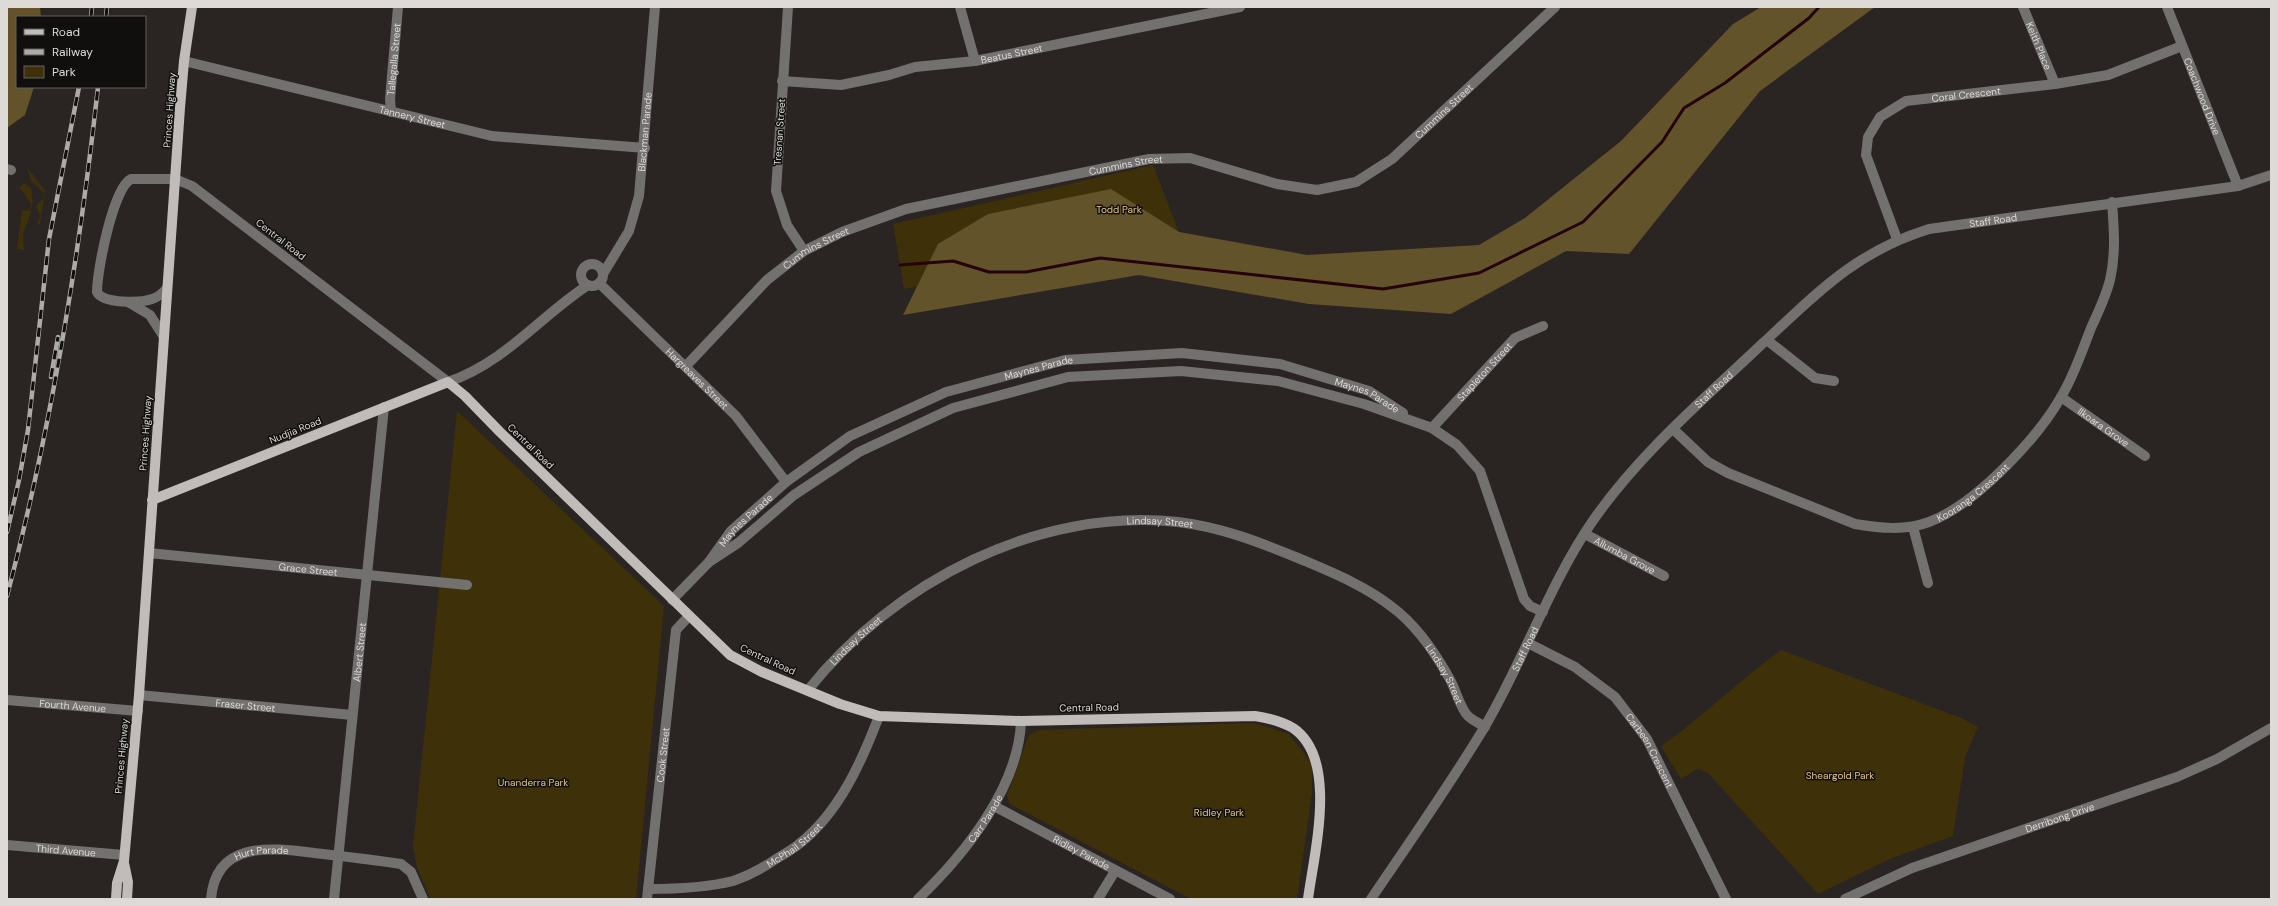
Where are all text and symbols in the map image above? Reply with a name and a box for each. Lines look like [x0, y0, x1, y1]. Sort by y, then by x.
legend [16, 16, 146, 88]
street label: Keith Place [2023, 20, 2055, 72]
street label: Tallegalla Street [384, 22, 404, 96]
text: Road [52, 24, 80, 40]
street label: Beatus Street [980, 41, 1044, 67]
text: Railway [52, 44, 93, 60]
street label: Coachwood Drive [2181, 56, 2223, 137]
text: Park [52, 64, 76, 80]
street label: Princes Highway [160, 71, 179, 148]
street label: Cummins Street [1412, 81, 1476, 142]
street label: Coral Crescent [1931, 84, 2002, 105]
street label: Blackman Parade [635, 91, 655, 172]
street label: Tresnan Street [771, 98, 788, 166]
street label: Tannery Street [378, 103, 447, 131]
street label: Cummins Street [1088, 153, 1163, 178]
park label: Todd Park [1096, 203, 1142, 216]
street label: Staff Road [1968, 211, 2018, 230]
street label: Central Road [253, 216, 308, 263]
street label: Cummins Street [780, 224, 851, 272]
street label: Stapleton Street [1454, 339, 1515, 404]
street label: Hargreaves Street [663, 345, 731, 412]
street label: Maynes Parade [1003, 354, 1074, 383]
street label: Staff Road [1692, 369, 1736, 411]
street label: Maynes Parade [1333, 375, 1402, 416]
street label: Princes Highway [136, 394, 155, 471]
street label: Ilkoara Grove [2075, 405, 2132, 450]
street label: Nudjia Road [267, 414, 323, 447]
street label: Central Road [505, 421, 557, 472]
street label: Kooranga Crescent [1935, 461, 2012, 525]
street label: Maynes Parade [716, 491, 776, 549]
street label: Lindsay Street [1126, 514, 1194, 531]
street label: Allumba Grove [1592, 534, 1658, 577]
street label: Grace Street [278, 560, 338, 579]
street label: Lindsay Street [827, 613, 885, 668]
street label: Albert Street [350, 622, 369, 683]
street label: Staff Road [1509, 625, 1541, 674]
street label: Central Road [738, 641, 798, 678]
street label: Lindsay Street [1423, 641, 1466, 706]
street label: Fraser Street [215, 696, 276, 715]
street label: Fourth Avenue [39, 697, 107, 715]
street label: Central Road [1059, 700, 1119, 715]
street label: Carbeen Crescent [1623, 711, 1676, 790]
street label: Princes Highway [112, 717, 131, 794]
street label: Cook Street [654, 727, 672, 783]
park label: Sheargold Park [1806, 769, 1874, 782]
park label: Unanderra Park [498, 776, 568, 789]
street label: Carr Parade [965, 792, 1006, 846]
street label: Derribong Drive [2024, 800, 2096, 836]
park label: Ridley Park [1194, 806, 1244, 819]
street label: McPhail Street [764, 820, 825, 871]
street label: Ridley Parade [1051, 832, 1112, 873]
street label: Third Avenue [35, 841, 97, 860]
street label: Hurt Parade [232, 843, 289, 863]

